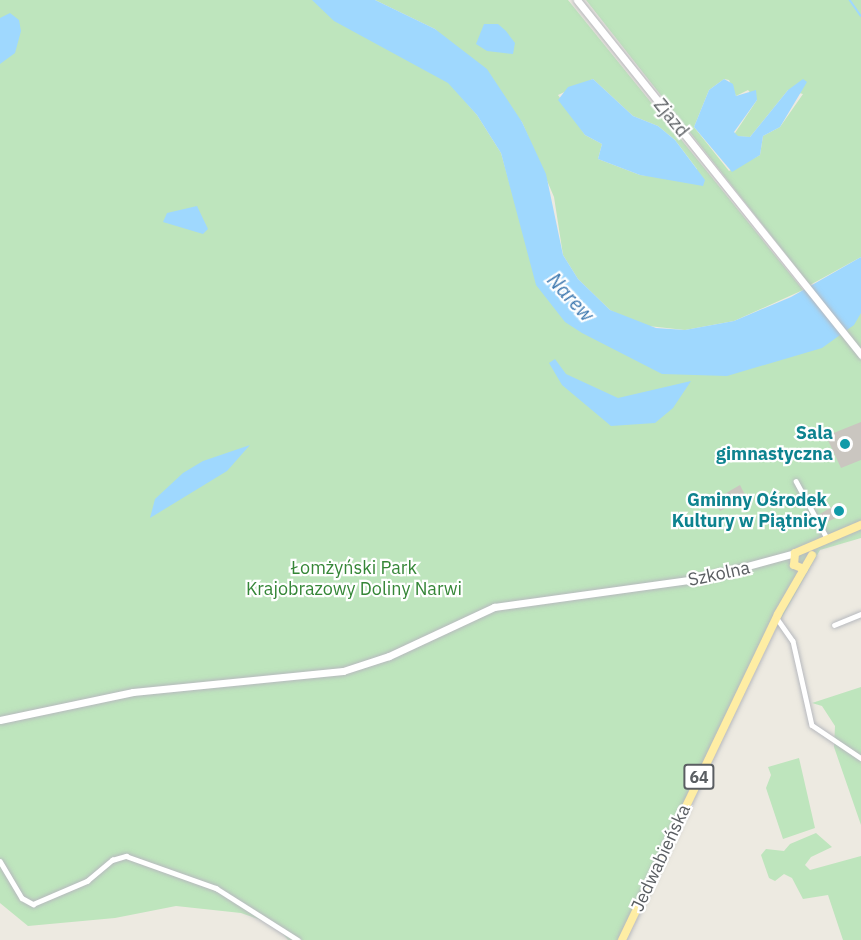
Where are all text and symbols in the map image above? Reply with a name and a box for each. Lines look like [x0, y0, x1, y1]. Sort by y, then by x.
street label: Zjazd [649, 94, 693, 142]
water label: Narew [543, 268, 599, 326]
place label: Sala gimnastyczna [716, 423, 833, 466]
marker: Sala gimnastyczna [838, 437, 852, 451]
place label: Gminny Ośrodek Kultury w Piątnicy [672, 490, 827, 532]
marker: Gminny Ośrodek Kultury w Piątnicy [832, 504, 846, 518]
street label: Szkolna [686, 557, 752, 591]
park label: Łomżyński Park Krajobrazowy Doliny Narwi [246, 558, 462, 600]
road number: 64 [682, 764, 716, 790]
street label: Jedwabieńska [627, 801, 695, 915]

